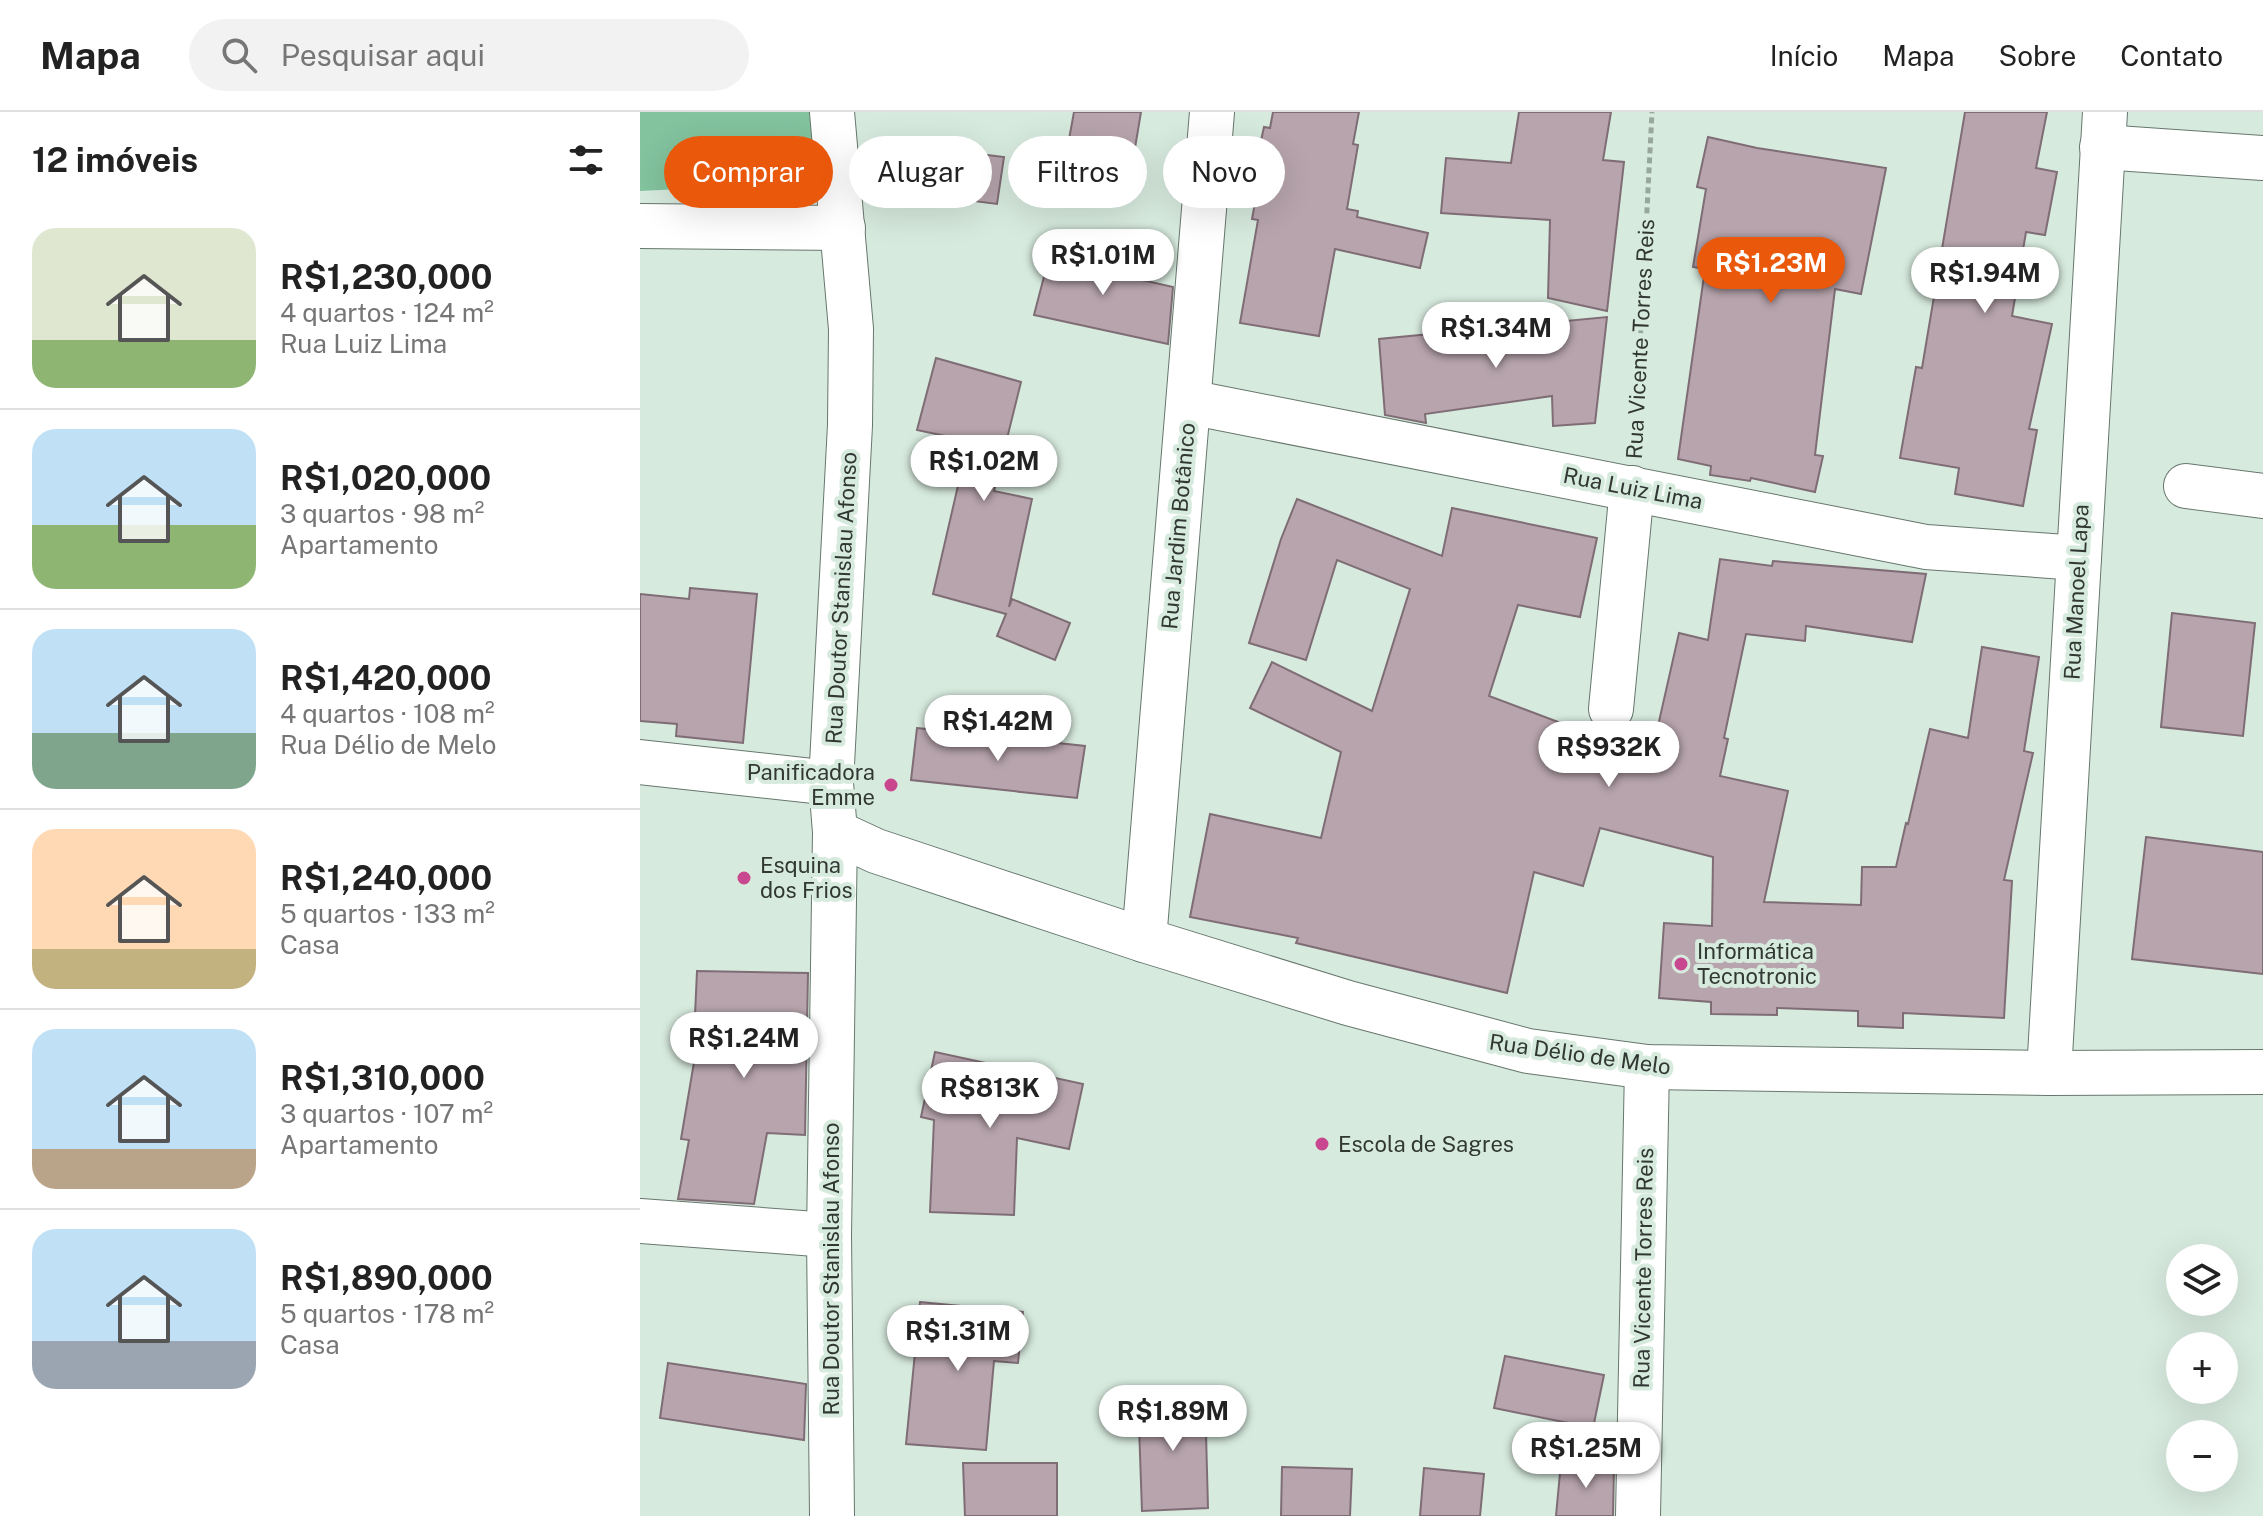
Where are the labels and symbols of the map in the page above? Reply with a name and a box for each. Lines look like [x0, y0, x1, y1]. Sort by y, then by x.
street label: Rua Vicente Torres Reis [1621, 218, 1659, 460]
pin: R$1.01M [1029, 229, 1177, 297]
pin: R$1.23M [1697, 237, 1845, 305]
pin: R$1.94M [1911, 247, 2059, 315]
pin: R$1.34M [1422, 302, 1570, 370]
street label: Rua Jardim Botânico [1156, 422, 1200, 630]
pin: R$1.02M [910, 435, 1058, 503]
street label: Rua Doutor Stanislau Afonso [820, 451, 862, 745]
street label: Rua Luiz Lima [1561, 462, 1705, 514]
street label: Rua Manoel Lapa [2058, 504, 2094, 680]
pin: R$1.42M [924, 695, 1072, 763]
pin: R$932K [1544, 721, 1674, 789]
place label: Panificadora Emme [747, 759, 875, 810]
marker: Panificadora Emme [882, 776, 900, 794]
place label: Esquina dos Frios [760, 852, 853, 903]
marker: Esquina dos Frios [735, 869, 753, 887]
place label: Informática Tecnotronic [1697, 938, 1817, 989]
marker: Informática Tecnotronic [1672, 955, 1690, 973]
pin: R$1.24M [670, 1012, 818, 1080]
street label: Rua Délio de Melo [1487, 1028, 1673, 1080]
pin: R$813K [925, 1062, 1055, 1130]
street label: Rua Doutor Stanislau Afonso [818, 1123, 844, 1415]
place label: Escola de Sagres [1338, 1131, 1514, 1157]
marker: Escola de Sagres [1313, 1135, 1331, 1153]
street label: Rua Vicente Torres Reis [1628, 1148, 1658, 1388]
pin: R$1.31M [884, 1305, 1032, 1373]
pin: R$1.89M [1099, 1385, 1247, 1453]
pin: R$1.25M [1512, 1422, 1660, 1490]

